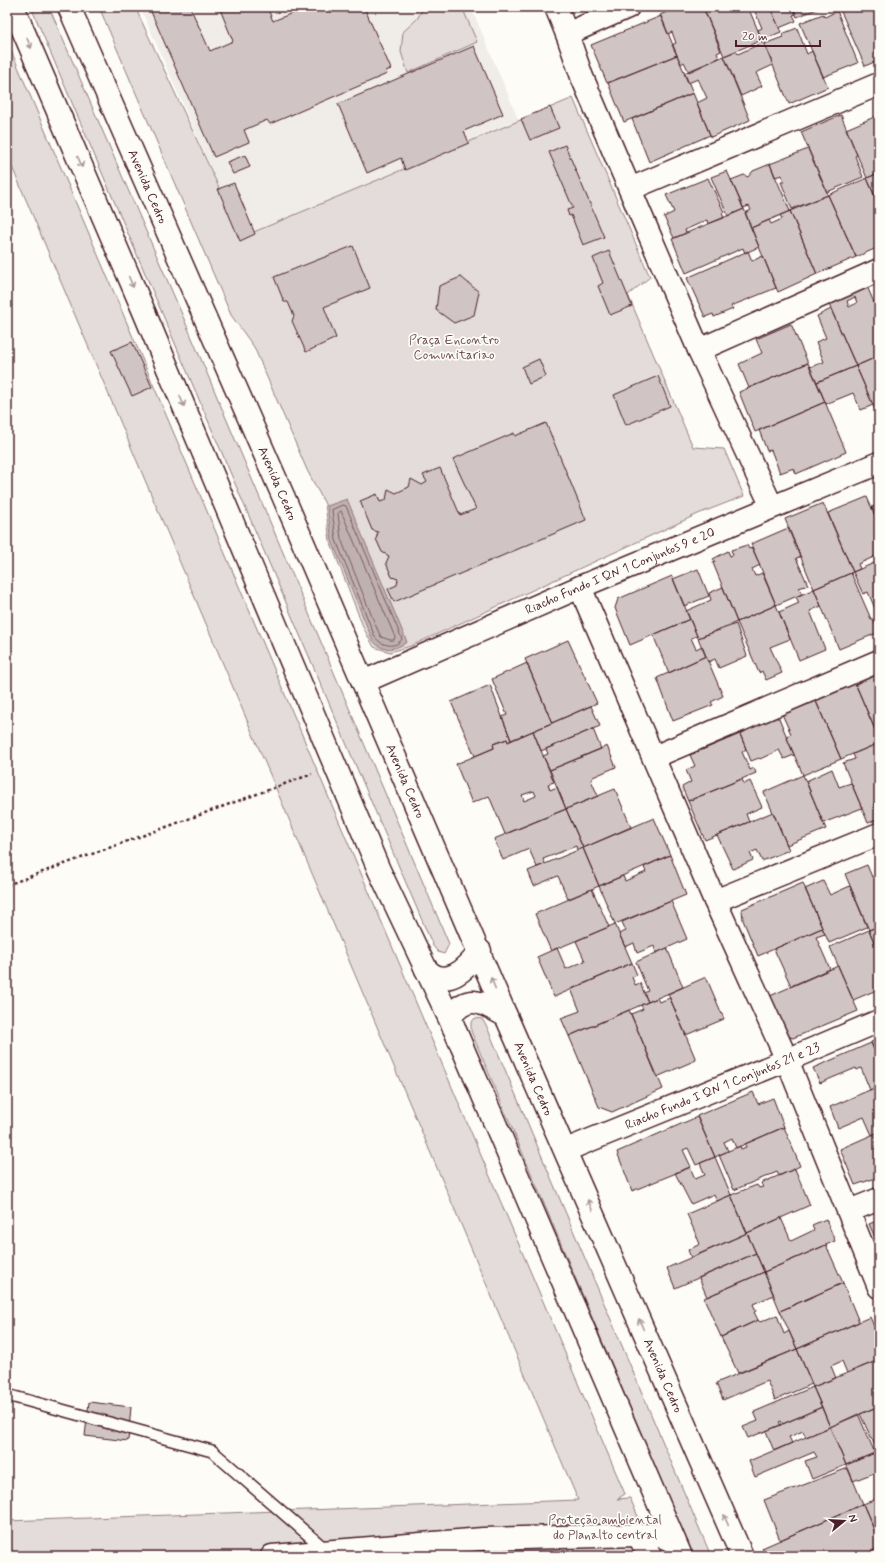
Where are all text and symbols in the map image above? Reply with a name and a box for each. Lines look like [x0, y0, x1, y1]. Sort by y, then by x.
scale bar [736, 22, 820, 48]
text: 20 m [742, 29, 768, 45]
one-way arrow [25, 36, 33, 48]
street label: Avenida Cedro [124, 147, 171, 226]
one-way arrow [77, 156, 84, 168]
one-way arrow [128, 275, 135, 287]
park label: Praça Encontro Comunitariao [409, 332, 499, 364]
one-way arrow [179, 395, 186, 407]
street label: Avenida Cedro [254, 444, 301, 523]
street label: Riacho Fundo I QN 1 Conjuntos 9 e 20 [522, 523, 718, 619]
street label: Avenida Cedro [382, 741, 429, 821]
one-way arrow [488, 977, 496, 989]
street label: Avenida Cedro [510, 1039, 557, 1118]
street label: Riacho Fundo I QN 1 Conjuntos 21 e 23 [623, 1039, 823, 1134]
one-way arrow [585, 1199, 593, 1211]
one-way arrow [637, 1318, 644, 1330]
street label: Avenida Cedro [639, 1336, 687, 1415]
north arrow [824, 1501, 864, 1541]
park label: Proteção ambiental do Planalto central [548, 1512, 662, 1544]
text: N [845, 1513, 860, 1524]
one-way arrow [722, 1515, 729, 1527]

